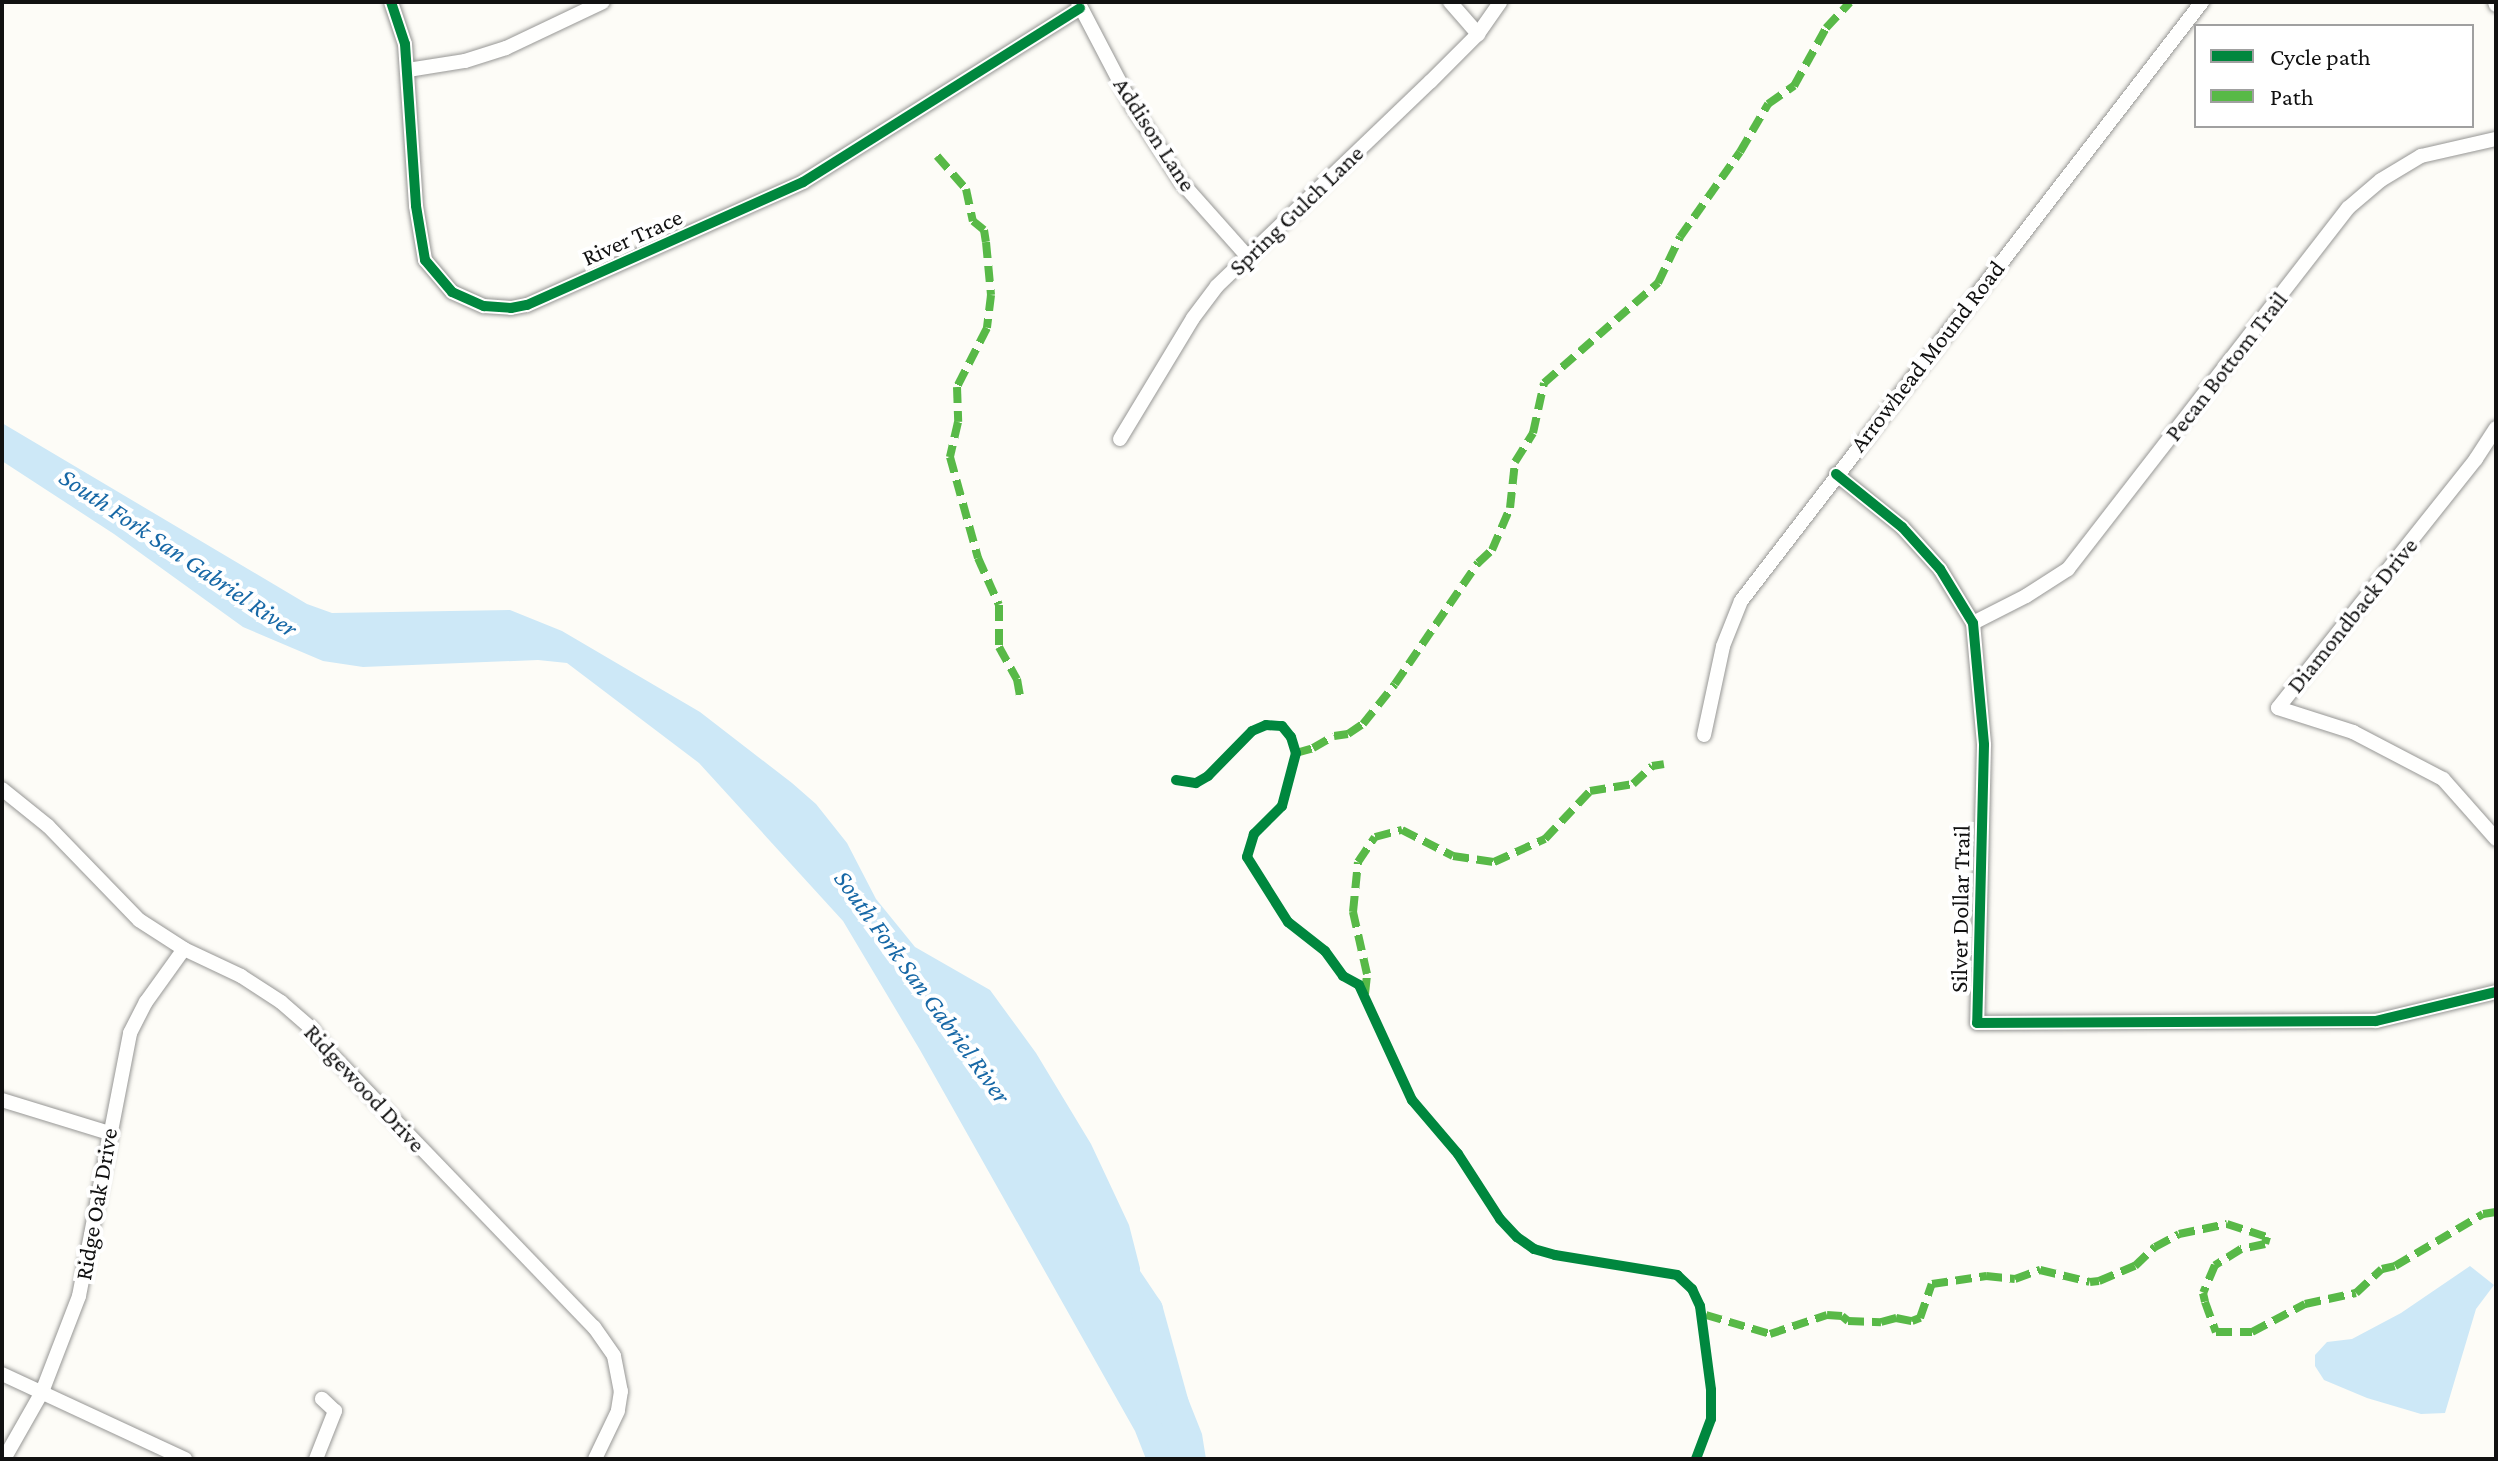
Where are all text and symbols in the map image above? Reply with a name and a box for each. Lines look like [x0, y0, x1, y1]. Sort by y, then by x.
legend [2194, 24, 2474, 128]
text: Cycle path [2270, 43, 2371, 70]
street label: Addison Lane [1107, 71, 1203, 197]
text: Path [2270, 83, 2314, 110]
street label: Spring Gulch Lane [1223, 139, 1369, 281]
street label: River Trace [577, 202, 687, 272]
street label: Arrowhead Mound Road [1843, 255, 2011, 457]
street label: Pecan Bottom Trail [2159, 285, 2293, 447]
water label: South Fork San Gabriel River [53, 462, 303, 644]
street label: Diamondback Drive [2281, 532, 2423, 698]
street label: Silver Dollar Trail [1944, 825, 1976, 993]
water label: South Fork San Gabriel River [827, 864, 1017, 1110]
street label: Ridgewood Drive [298, 1018, 432, 1158]
street label: Ridge Oak Drive [68, 1126, 124, 1282]

